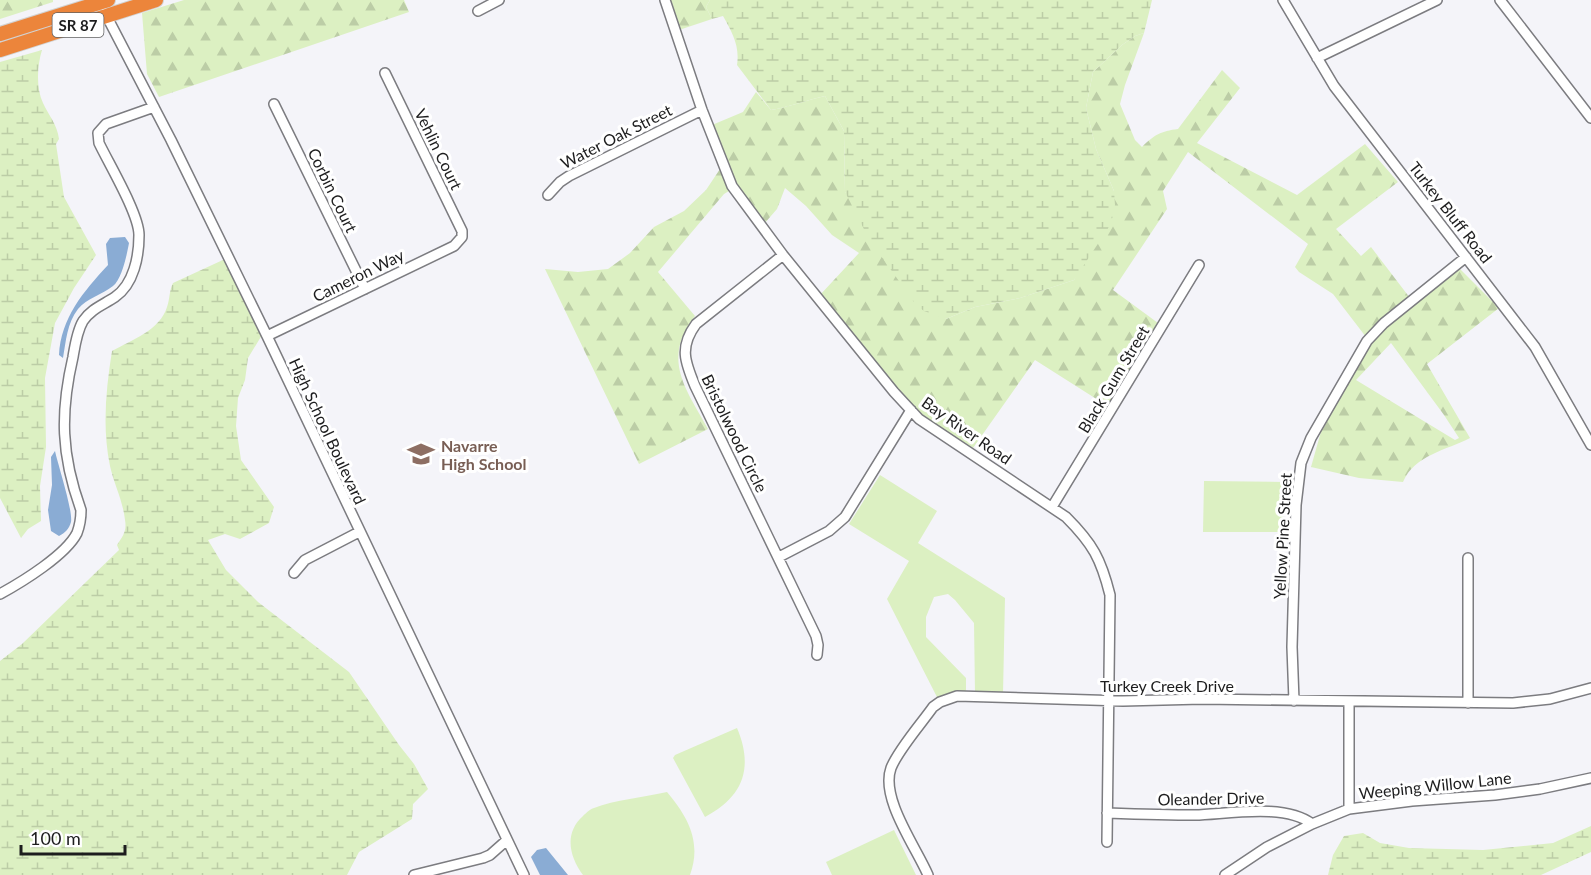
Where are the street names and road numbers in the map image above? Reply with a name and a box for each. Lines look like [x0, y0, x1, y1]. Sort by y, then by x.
road number: SR 87 [52, 13, 104, 37]
street label: Water Oak Street [557, 100, 675, 172]
street label: Vehlin Court [411, 105, 467, 193]
street label: Corbin Court [304, 145, 362, 235]
street label: Turkey Bluff Road [1406, 158, 1496, 266]
street label: Cameron Way [309, 244, 407, 305]
street label: Black Gum Street [1074, 322, 1153, 436]
street label: High School Boulevard [286, 355, 370, 507]
street label: Bristolwood Circle [698, 371, 772, 495]
street label: Bay River Road [918, 392, 1016, 468]
street label: Yellow Pine Street [1269, 472, 1295, 600]
street label: Turkey Creek Drive [1100, 676, 1234, 695]
street label: Weeping Willow Lane [1358, 768, 1512, 802]
street label: Oleander Drive [1157, 788, 1265, 808]

